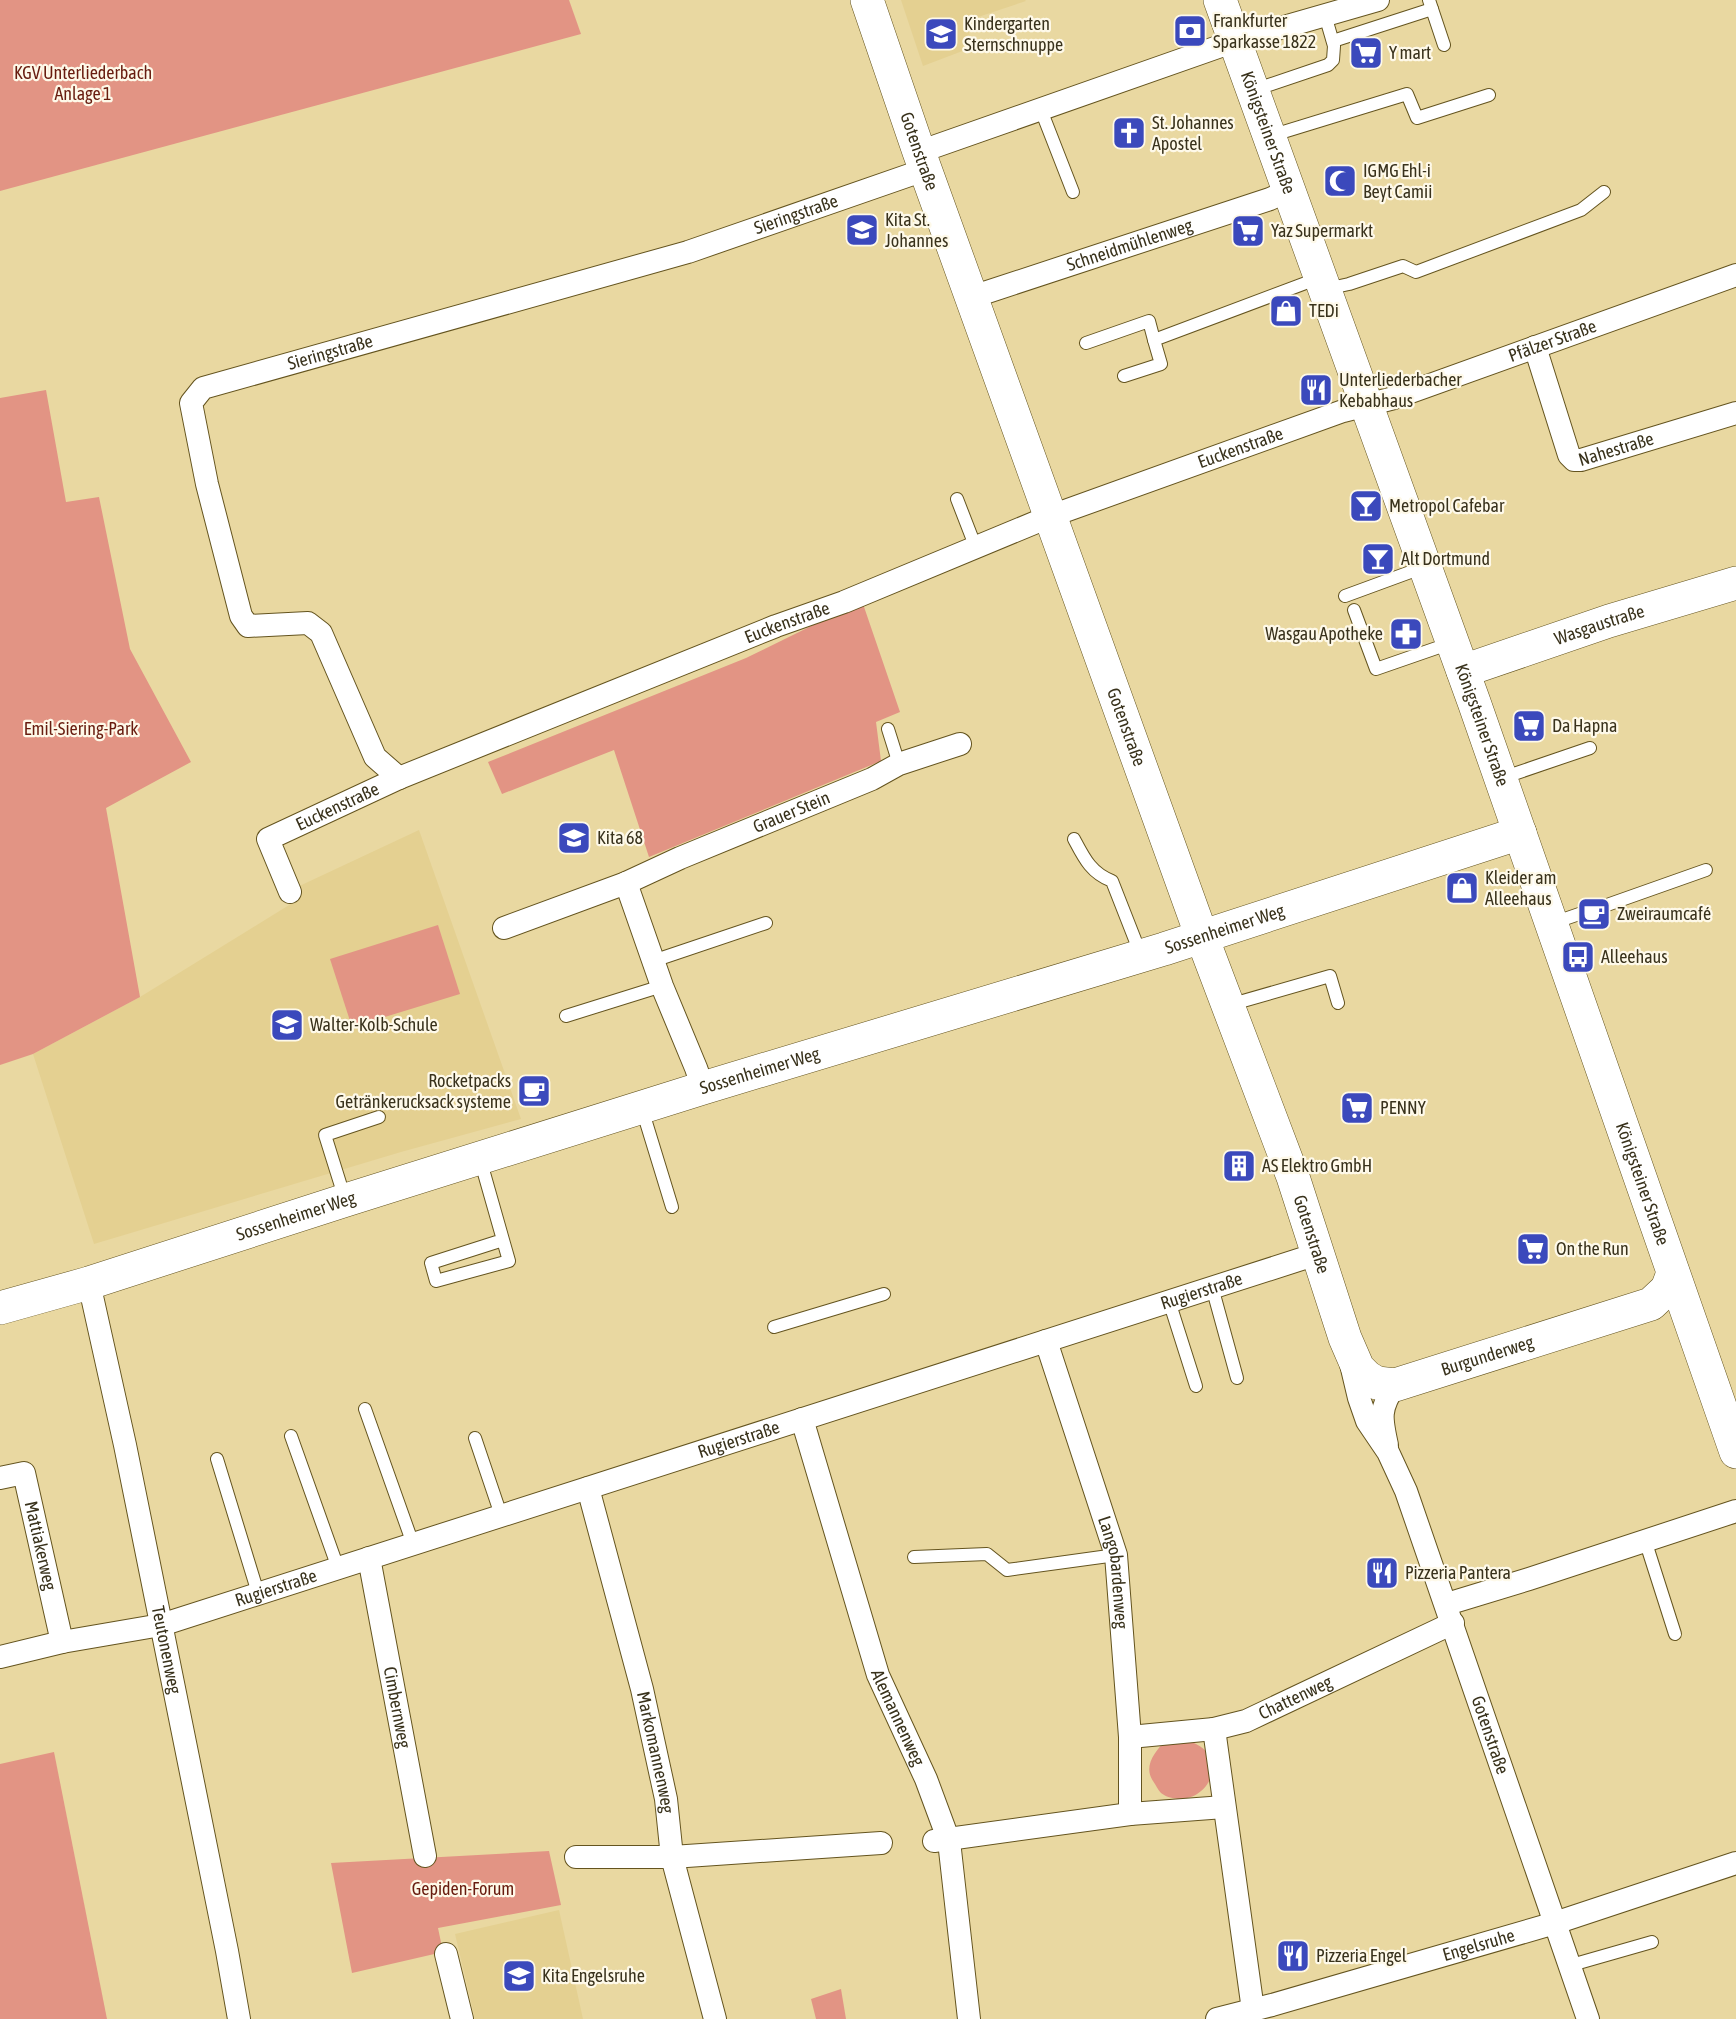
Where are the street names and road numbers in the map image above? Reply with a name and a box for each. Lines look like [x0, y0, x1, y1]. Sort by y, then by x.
street label: Königsteiner Straße [1237, 68, 1300, 197]
street label: Gotenstraße [896, 109, 943, 193]
street label: Sieringstraße [751, 190, 841, 238]
street label: Schneidmühlenweg [1064, 214, 1195, 275]
street label: Pfälzer Straße [1505, 315, 1599, 366]
street label: Sieringstraße [285, 330, 375, 374]
street label: Euckenstraße [1195, 422, 1286, 472]
street label: Nahestraße [1576, 428, 1656, 470]
street label: Euckenstraße [741, 597, 832, 648]
street label: Wasgaustraße [1552, 600, 1647, 649]
street label: Königsteiner Straße [1451, 661, 1514, 789]
street label: Gotenstraße [1103, 685, 1151, 769]
street label: Euckenstraße [292, 778, 382, 835]
street label: Grauer Stein [750, 787, 833, 837]
street label: Sossenheimer Weg [1162, 899, 1287, 958]
street label: Sossenheimer Weg [697, 1042, 822, 1098]
street label: Königsteiner Straße [1612, 1120, 1674, 1248]
street label: Sossenheimer Weg [234, 1187, 358, 1245]
street label: Gotenstraße [1289, 1192, 1334, 1276]
street label: Rugierstraße [1158, 1268, 1245, 1314]
street label: Burgunderweg [1438, 1331, 1536, 1380]
street label: Rugierstraße [695, 1416, 782, 1462]
street label: Mattiakerweg [21, 1499, 61, 1592]
street label: Langobardenweg [1094, 1513, 1133, 1630]
street label: Rugierstraße [232, 1565, 319, 1611]
street label: Teutonenweg [148, 1604, 186, 1696]
street label: Cimbernweg [380, 1665, 416, 1750]
street label: Alemannenweg [867, 1667, 930, 1769]
street label: Chattenweg [1255, 1671, 1336, 1724]
street label: Markomannenweg [633, 1689, 678, 1815]
street label: Gotenstraße [1467, 1693, 1514, 1777]
street label: Engelsruhe [1440, 1924, 1517, 1965]

